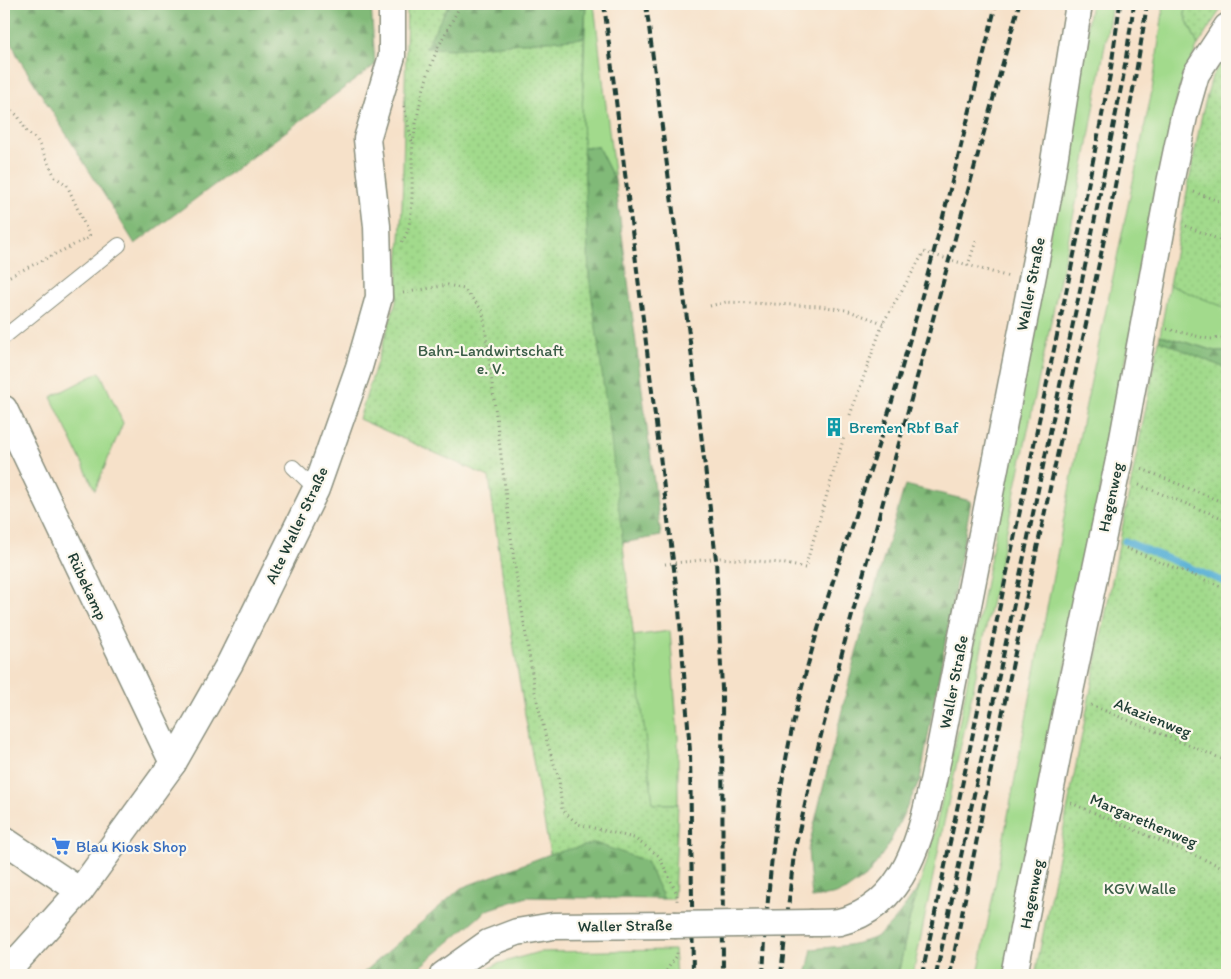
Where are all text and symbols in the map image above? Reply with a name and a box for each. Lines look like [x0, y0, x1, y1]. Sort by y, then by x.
street label: Waller Straße [1012, 236, 1049, 332]
park label: Bahn-Landwirtschaft e. V. [418, 341, 565, 378]
building icon: Bremen Rbf Baf [823, 416, 845, 438]
place label: Bremen Rbf Baf [849, 418, 960, 437]
street label: Hagenweg [1094, 460, 1127, 534]
street label: Alte Waller Straße [261, 464, 332, 587]
street label: Rübekamp [64, 549, 111, 623]
street label: Waller Straße [935, 634, 972, 730]
street label: Akazienweg [1111, 693, 1195, 742]
street label: Margarethenweg [1087, 789, 1201, 852]
supermarket icon: Blau Kiosk Shop [50, 835, 72, 857]
place label: Blau Kiosk Shop [76, 837, 187, 856]
street label: Hagenweg [1015, 857, 1048, 931]
park label: KGV Walle [1104, 879, 1176, 898]
street label: Waller Straße [577, 915, 673, 936]

